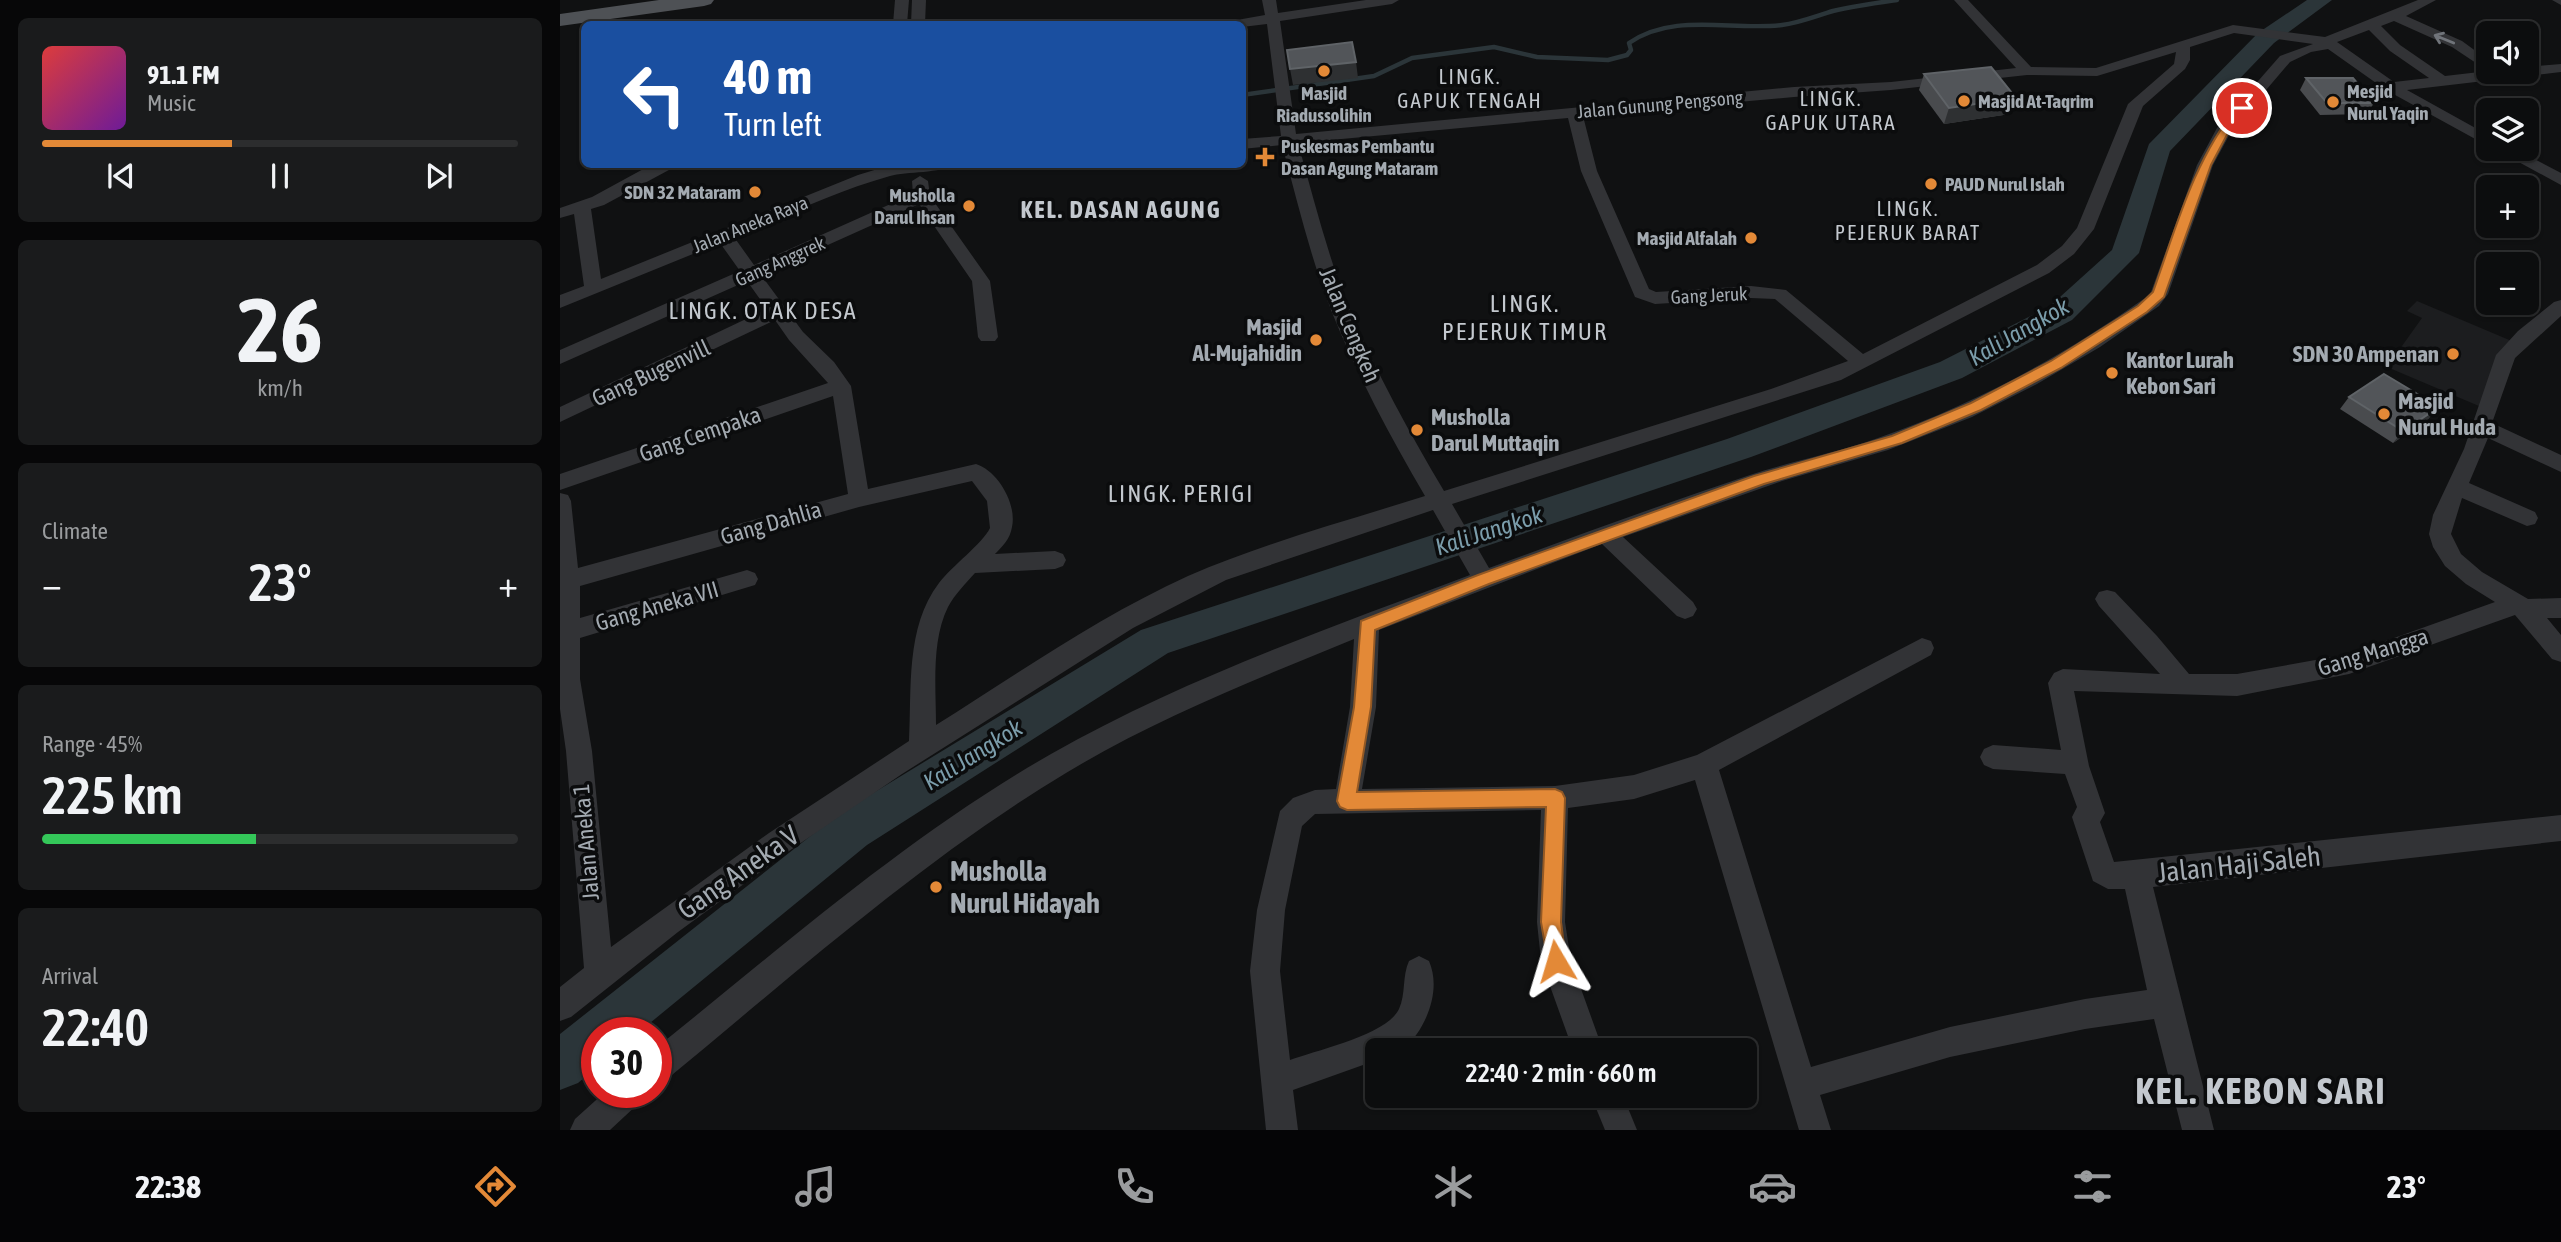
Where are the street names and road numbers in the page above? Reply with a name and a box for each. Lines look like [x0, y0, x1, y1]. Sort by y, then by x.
street label: Jalan Gunung Pengsong [1576, 86, 1745, 122]
street label: Jalan Aneka Raya [689, 191, 811, 257]
street label: Gang Anggrek [732, 231, 829, 291]
street label: Jalan Cengkeh [1314, 264, 1386, 386]
street label: Gang Jeruk [1670, 282, 1749, 308]
street label: Gang Bugenvill [588, 334, 714, 412]
street label: Gang Cempaka [636, 401, 764, 467]
street label: Gang Dahlia [717, 496, 825, 550]
street label: Gang Aneka VII [592, 576, 722, 636]
street label: Gang Mangga [2315, 623, 2431, 681]
street label: Jalan Aneka 1 [568, 783, 604, 901]
street label: Gang Aneka V [671, 819, 805, 925]
street label: Jalan Haji Saleh [2156, 840, 2322, 888]

